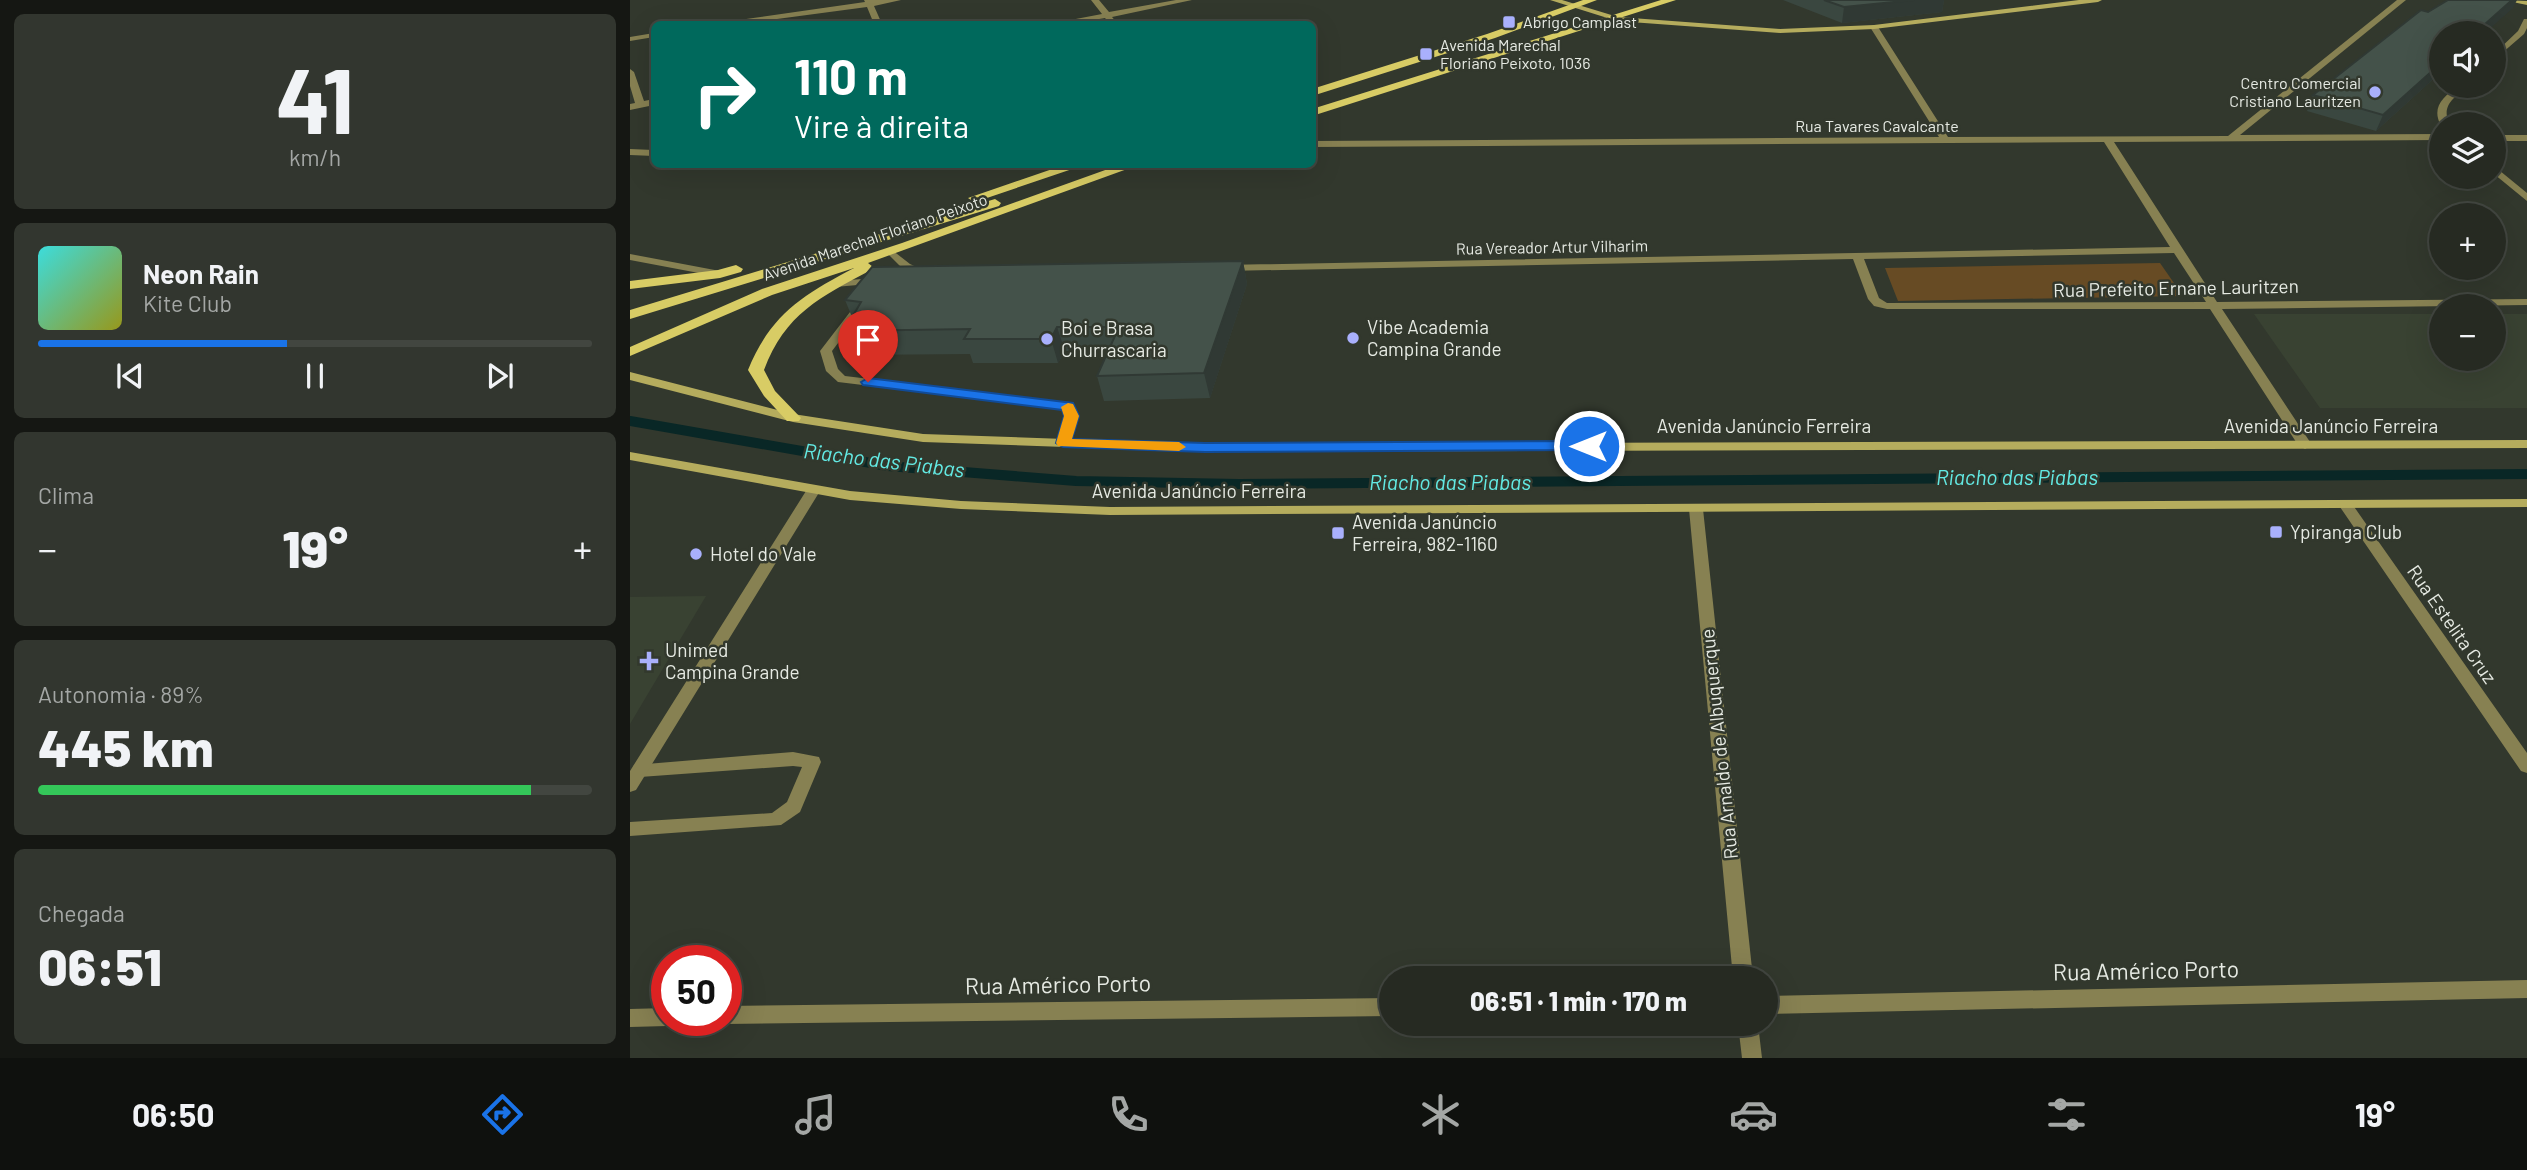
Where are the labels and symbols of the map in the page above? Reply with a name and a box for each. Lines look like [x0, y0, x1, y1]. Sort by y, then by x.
place label: Abrigo Camplast [1523, 12, 1637, 31]
marker: Abrigo Camplast [1501, 14, 1517, 30]
place label: Avenida Marechal Floriano Peixoto, 1036 [1440, 35, 1590, 72]
marker: Avenida Marechal Floriano Peixoto, 1036 [1418, 46, 1434, 62]
place label: Centro Comercial Cristiano Lauritzen [2229, 73, 2361, 110]
marker: Centro Comercial Cristiano Lauritzen [2367, 84, 2383, 100]
street label: Rua Tavares Cavalcante [1795, 116, 1959, 135]
street label: Avenida Marechal Floriano Peixoto [760, 189, 989, 284]
street label: Rua Vereador Artur Vilharim [1456, 235, 1648, 258]
street label: Rua Prefeito Ernane Lauritzen [2053, 274, 2299, 301]
pin [838, 310, 898, 382]
place label: Vibe Academia Campina Grande [1367, 315, 1502, 360]
place label: Boi e Brasa Churrascaria [1061, 316, 1167, 361]
marker: Vibe Academia Campina Grande [1345, 330, 1361, 346]
marker: Boi e Brasa Churrascaria [1039, 331, 1055, 347]
position arrow [1552, 409, 1626, 483]
street label: Avenida Janúncio Ferreira [1657, 414, 1871, 437]
street label: Avenida Janúncio Ferreira [2224, 414, 2438, 437]
water label: Riacho das Piabas [802, 437, 966, 482]
water label: Riacho das Piabas [1936, 464, 2098, 489]
water label: Riacho das Piabas [1369, 469, 1531, 494]
street label: Avenida Janúncio Ferreira [1092, 479, 1306, 502]
place label: Avenida Janúncio Ferreira, 982-1160 [1352, 510, 1498, 555]
place label: Ypiranga Club [2290, 520, 2402, 543]
marker: Ypiranga Club [2268, 524, 2284, 540]
marker: Avenida Janúncio Ferreira, 982-1160 [1330, 525, 1346, 541]
place label: Hotel do Vale [710, 542, 817, 565]
marker: Hotel do Vale [688, 546, 704, 562]
street label: Rua Estelita Cruz [2403, 560, 2502, 687]
street label: Rua Arnaldo de Albuquerque [1695, 628, 1742, 860]
place label: Unimed Campina Grande [665, 638, 800, 683]
marker: Unimed Campina Grande [639, 651, 659, 671]
speed limit sign: 50 [651, 945, 742, 1036]
street label: Rua Américo Porto [2053, 954, 2239, 986]
street label: Rua Américo Porto [965, 968, 1151, 1000]

